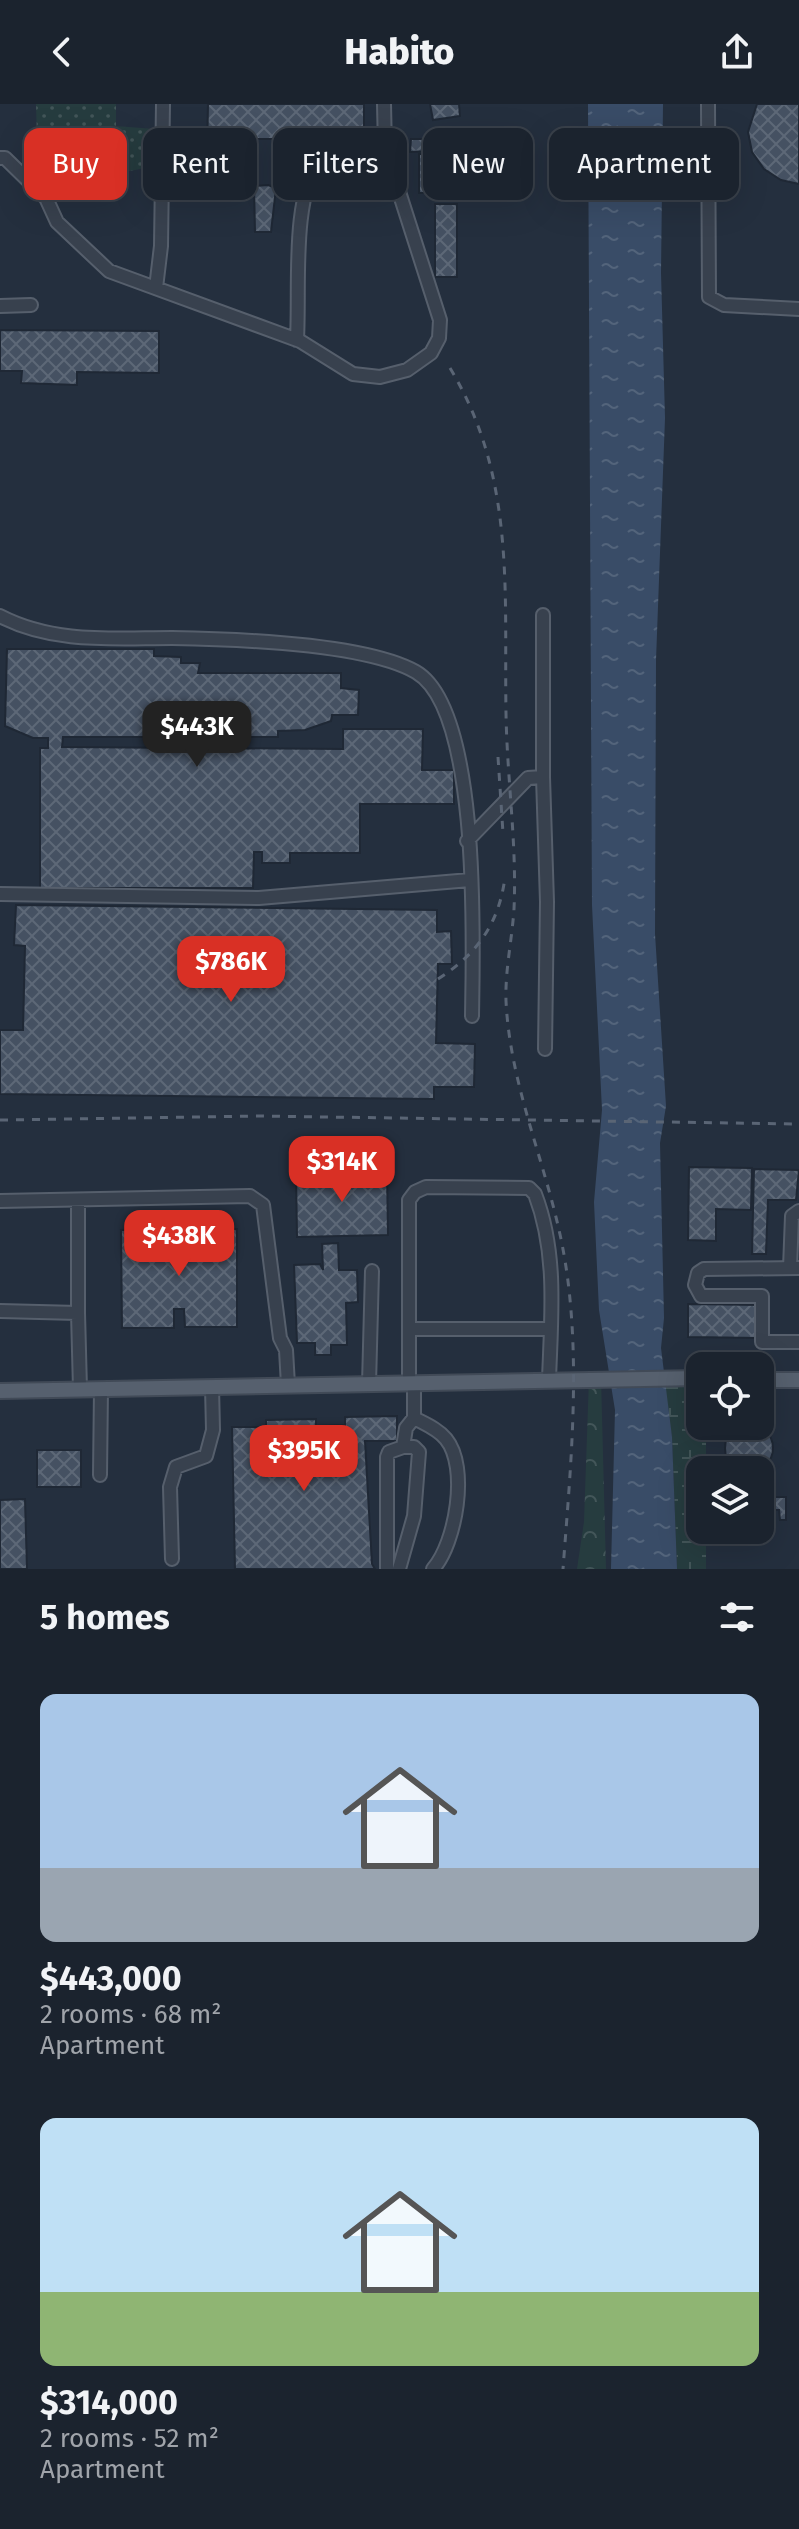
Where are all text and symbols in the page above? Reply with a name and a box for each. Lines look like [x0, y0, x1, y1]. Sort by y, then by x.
icon: back [40, 30, 84, 74]
text: Habito [345, 30, 454, 74]
icon: share [715, 30, 759, 74]
chip: Buy [24, 128, 127, 200]
chip: Rent [143, 128, 257, 200]
chip: Filters [273, 128, 407, 200]
chip: New [423, 128, 533, 200]
chip: Apartment [549, 128, 739, 200]
pin: $443K [141, 701, 253, 769]
text: $443K [160, 711, 234, 742]
pin: $786K [175, 936, 287, 1004]
text: $786K [195, 946, 267, 977]
pin: $314K [286, 1136, 398, 1204]
text: $314K [307, 1146, 377, 1177]
pin: $438K [123, 1210, 235, 1278]
text: $438K [142, 1220, 216, 1251]
map controls [686, 1352, 774, 1544]
button: locate [686, 1352, 774, 1440]
pin: $395K [248, 1425, 360, 1493]
text: $395K [268, 1435, 340, 1466]
button: layers [686, 1456, 774, 1544]
icon: filters [715, 1595, 759, 1639]
text: 5 homes [40, 1597, 170, 1638]
icon: home [328, 1746, 472, 1890]
text: $443,000 [40, 1958, 182, 1999]
text: 2 rooms · 68 m² [40, 1999, 221, 2030]
text: Apartment [40, 2030, 165, 2061]
icon: home [328, 2170, 472, 2314]
text: $314,000 [40, 2382, 178, 2423]
text: 2 rooms · 52 m² [40, 2423, 219, 2454]
text: Apartment [40, 2454, 165, 2485]

